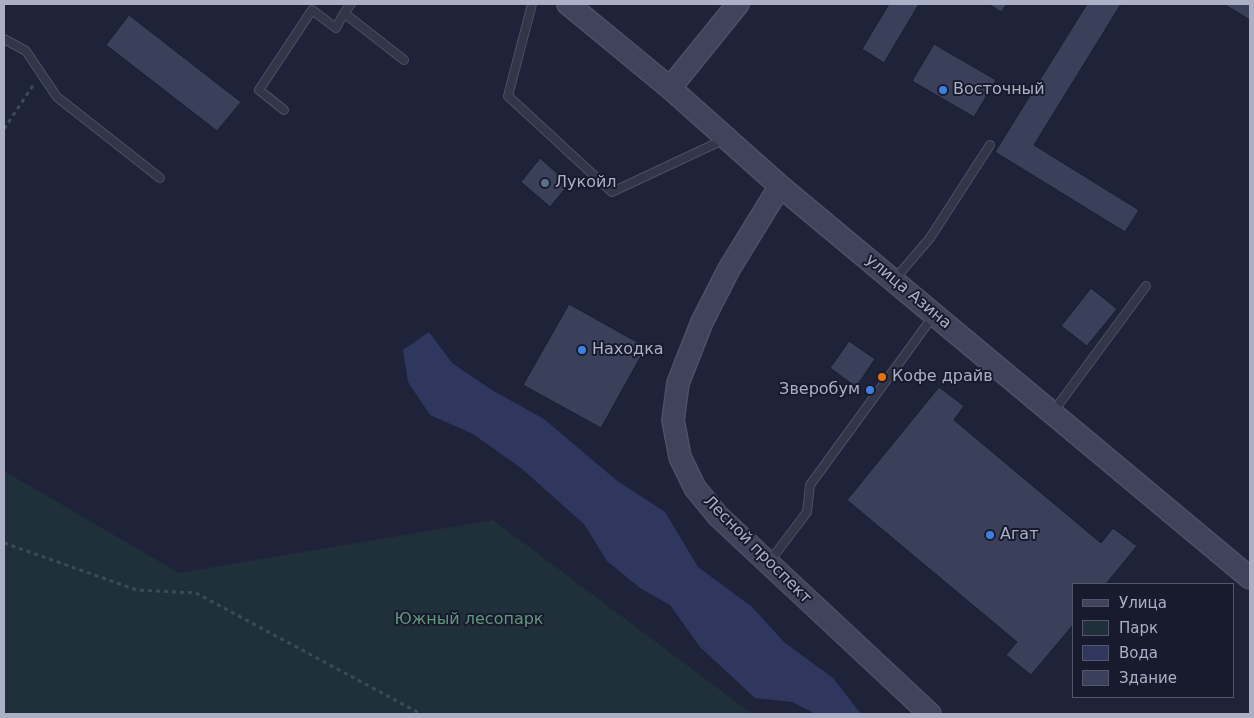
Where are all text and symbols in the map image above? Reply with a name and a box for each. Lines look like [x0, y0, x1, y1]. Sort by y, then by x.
place label: Восточный [953, 80, 1045, 100]
marker: Восточный [937, 84, 949, 96]
place label: Лукойл [555, 173, 617, 193]
marker: Лукойл [539, 177, 551, 189]
street label: улица Азина [861, 251, 955, 333]
place label: Находка [592, 340, 664, 360]
marker: Находка [576, 344, 588, 356]
place label: Кофе драйв [892, 367, 993, 387]
marker: Кофе драйв [876, 371, 888, 383]
place label: Зверобум [779, 380, 860, 400]
marker: Зверобум [864, 384, 876, 396]
street label: Лесной проспект [699, 492, 815, 608]
place label: Агат [1000, 525, 1038, 545]
marker: Агат [984, 529, 996, 541]
legend [1072, 583, 1234, 698]
text: Улица [1119, 594, 1167, 612]
park label: Южный лесопарк [394, 610, 544, 630]
text: Парк [1119, 619, 1158, 637]
text: Вода [1119, 644, 1158, 662]
text: Здание [1119, 669, 1177, 687]

